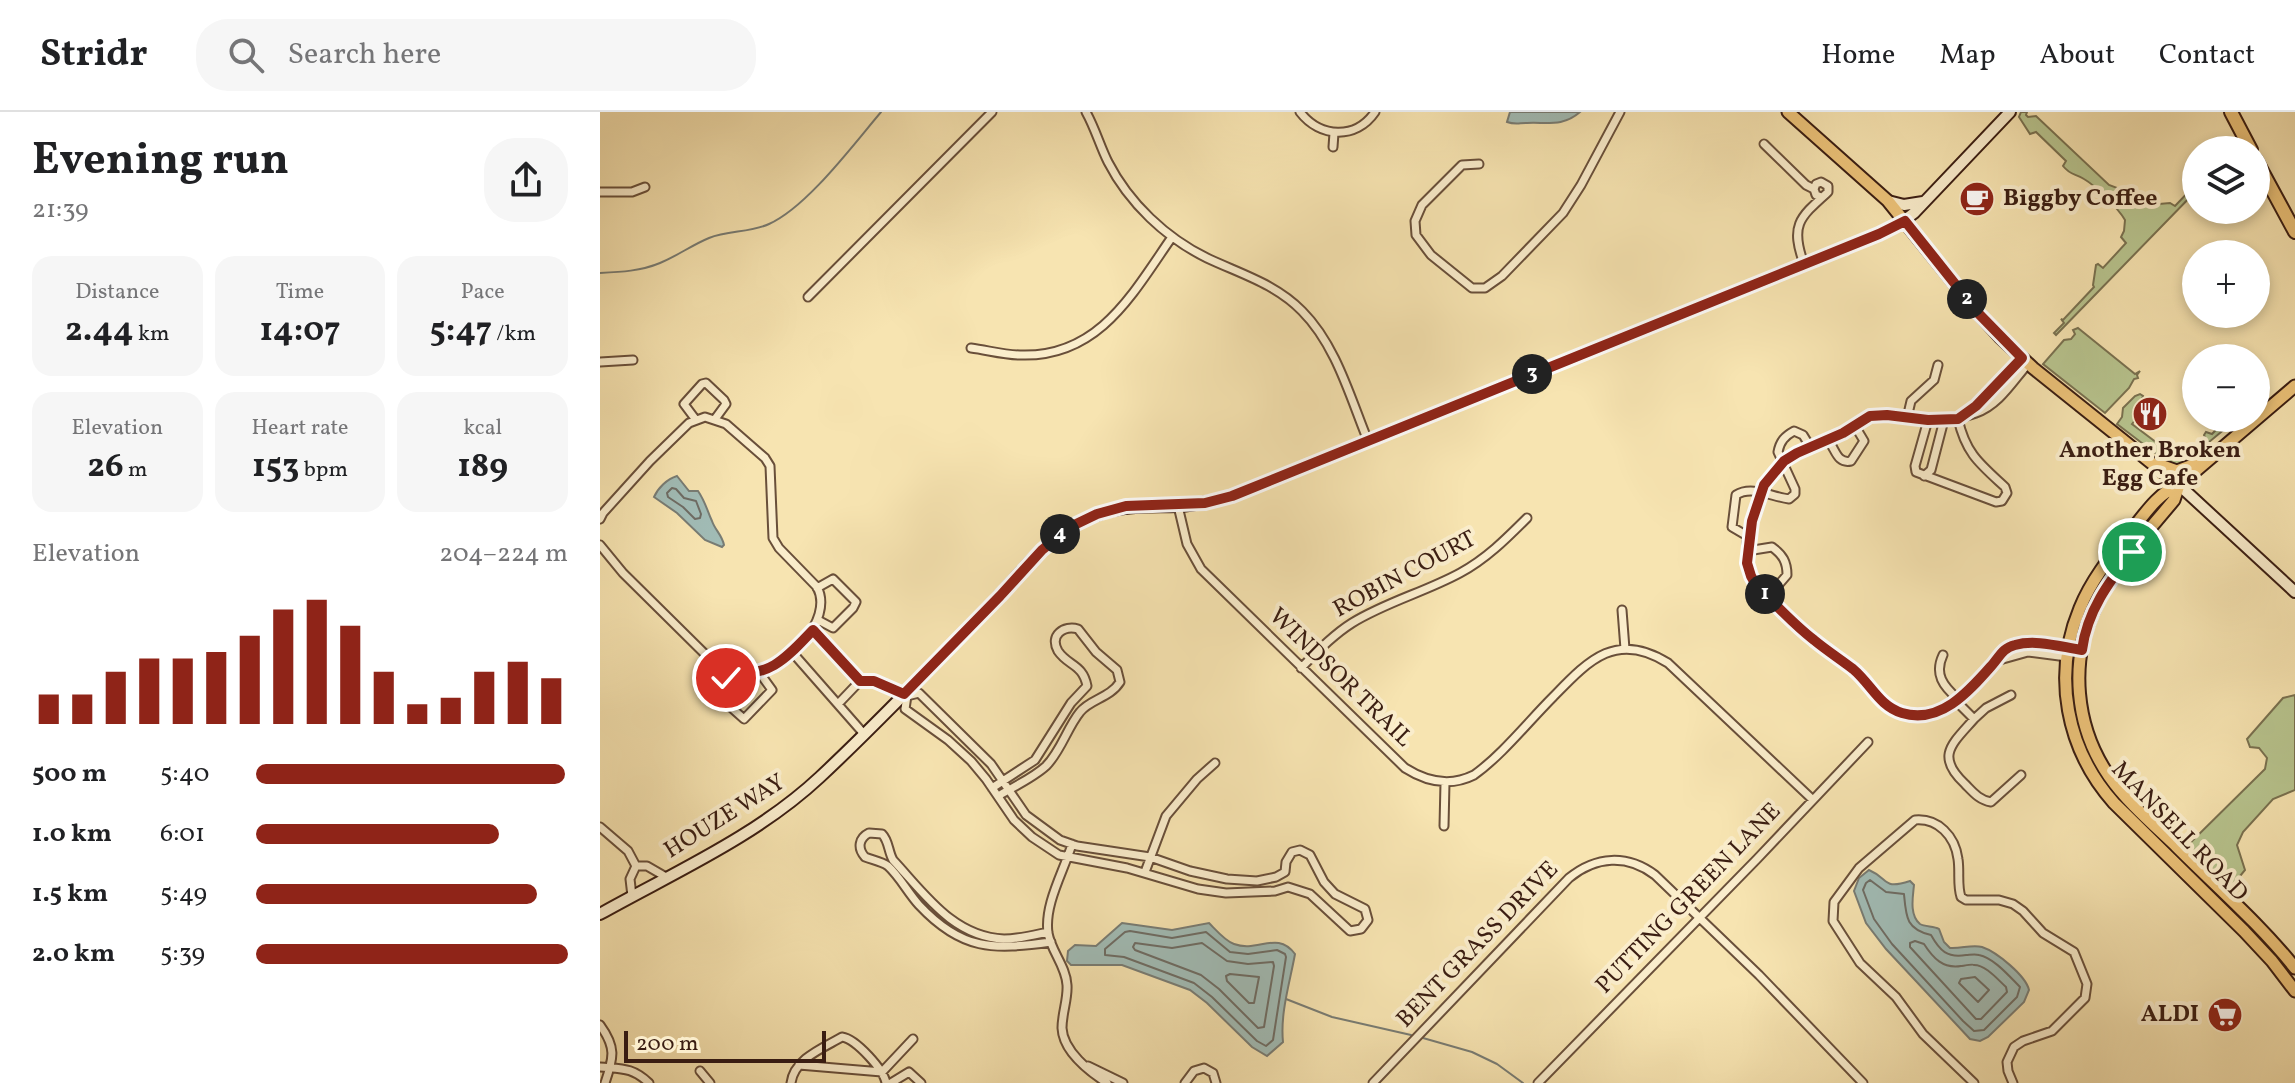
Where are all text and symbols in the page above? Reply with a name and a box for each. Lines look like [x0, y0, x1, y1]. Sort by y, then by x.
search box [196, 19, 756, 91]
text: Stridr [40, 29, 148, 82]
icon: search [224, 33, 268, 77]
text: Search here [288, 34, 441, 76]
text: Home [1821, 36, 1895, 75]
text: Map [1939, 36, 1995, 75]
text: About [2039, 36, 2115, 75]
text: Contact [2159, 36, 2255, 75]
text: Evening run [32, 131, 289, 192]
map controls [2182, 136, 2270, 432]
button: layers [2182, 136, 2270, 224]
button: share [484, 138, 568, 222]
cafe icon: Biggby Coffee [1958, 180, 1996, 218]
place label: Biggby Coffee [2003, 182, 2157, 216]
text: 21:39 [32, 192, 89, 228]
button: + [2182, 240, 2270, 328]
text: Distance [75, 277, 159, 308]
text: Time [276, 277, 324, 308]
text: Pace [461, 277, 505, 308]
pin: 2 [1947, 279, 1987, 319]
text: 2 [1961, 283, 1973, 314]
text: 2.44 [65, 308, 134, 355]
text: 14:07 [259, 308, 341, 355]
text: 5:47 [429, 308, 492, 355]
text: km [134, 319, 170, 350]
text: /km [492, 319, 536, 350]
button: − [2182, 344, 2270, 432]
pin: 3 [1512, 354, 1552, 394]
text: 3 [1526, 358, 1538, 389]
restaurant icon: Another Broken Egg Cafe [2131, 395, 2169, 433]
text: Elevation [72, 413, 163, 444]
text: Heart rate [251, 413, 349, 444]
text: kcal [463, 413, 502, 444]
place label: Another Broken Egg Cafe [2059, 434, 2241, 496]
text: 26 [87, 444, 124, 491]
text: 153 [252, 444, 299, 491]
text: 189 [457, 444, 508, 491]
text: m [124, 455, 147, 486]
text: bpm [299, 455, 348, 486]
pin: 4 [1040, 514, 1080, 554]
text: 4 [1053, 518, 1067, 549]
pin [2098, 518, 2166, 586]
street label: ROBIN COURT [1327, 523, 1483, 627]
icon: arrive [2110, 530, 2154, 574]
text: Elevation [32, 536, 140, 572]
text: 204–224 m [439, 536, 568, 572]
pin: 1 [1745, 574, 1785, 614]
text: 1 [1761, 578, 1769, 609]
street label: WINDSOR TRAIL [1261, 601, 1419, 755]
pin [692, 644, 760, 712]
icon: check [704, 656, 748, 700]
street label: MANSELL ROAD [2103, 754, 2255, 910]
text: 500 m [32, 756, 107, 792]
text: 5:40 [160, 756, 209, 792]
street label: HOUZE WAY [658, 766, 792, 868]
street label: PUTTING GREEN LANE [1588, 796, 1790, 1002]
text: 1.0 km [32, 816, 112, 852]
text: 6:01 [160, 816, 205, 852]
street label: BENT GRASS DRIVE [1389, 854, 1567, 1036]
text: 1.5 km [32, 876, 108, 912]
text: 5:49 [160, 876, 207, 912]
text: 2.0 km [32, 936, 115, 972]
text: 5:39 [160, 936, 205, 972]
supermarket icon: ALDI [2206, 996, 2244, 1034]
place label: ALDI [2141, 998, 2199, 1032]
scale bar [624, 1027, 826, 1063]
text: 200 m [636, 1029, 698, 1060]

